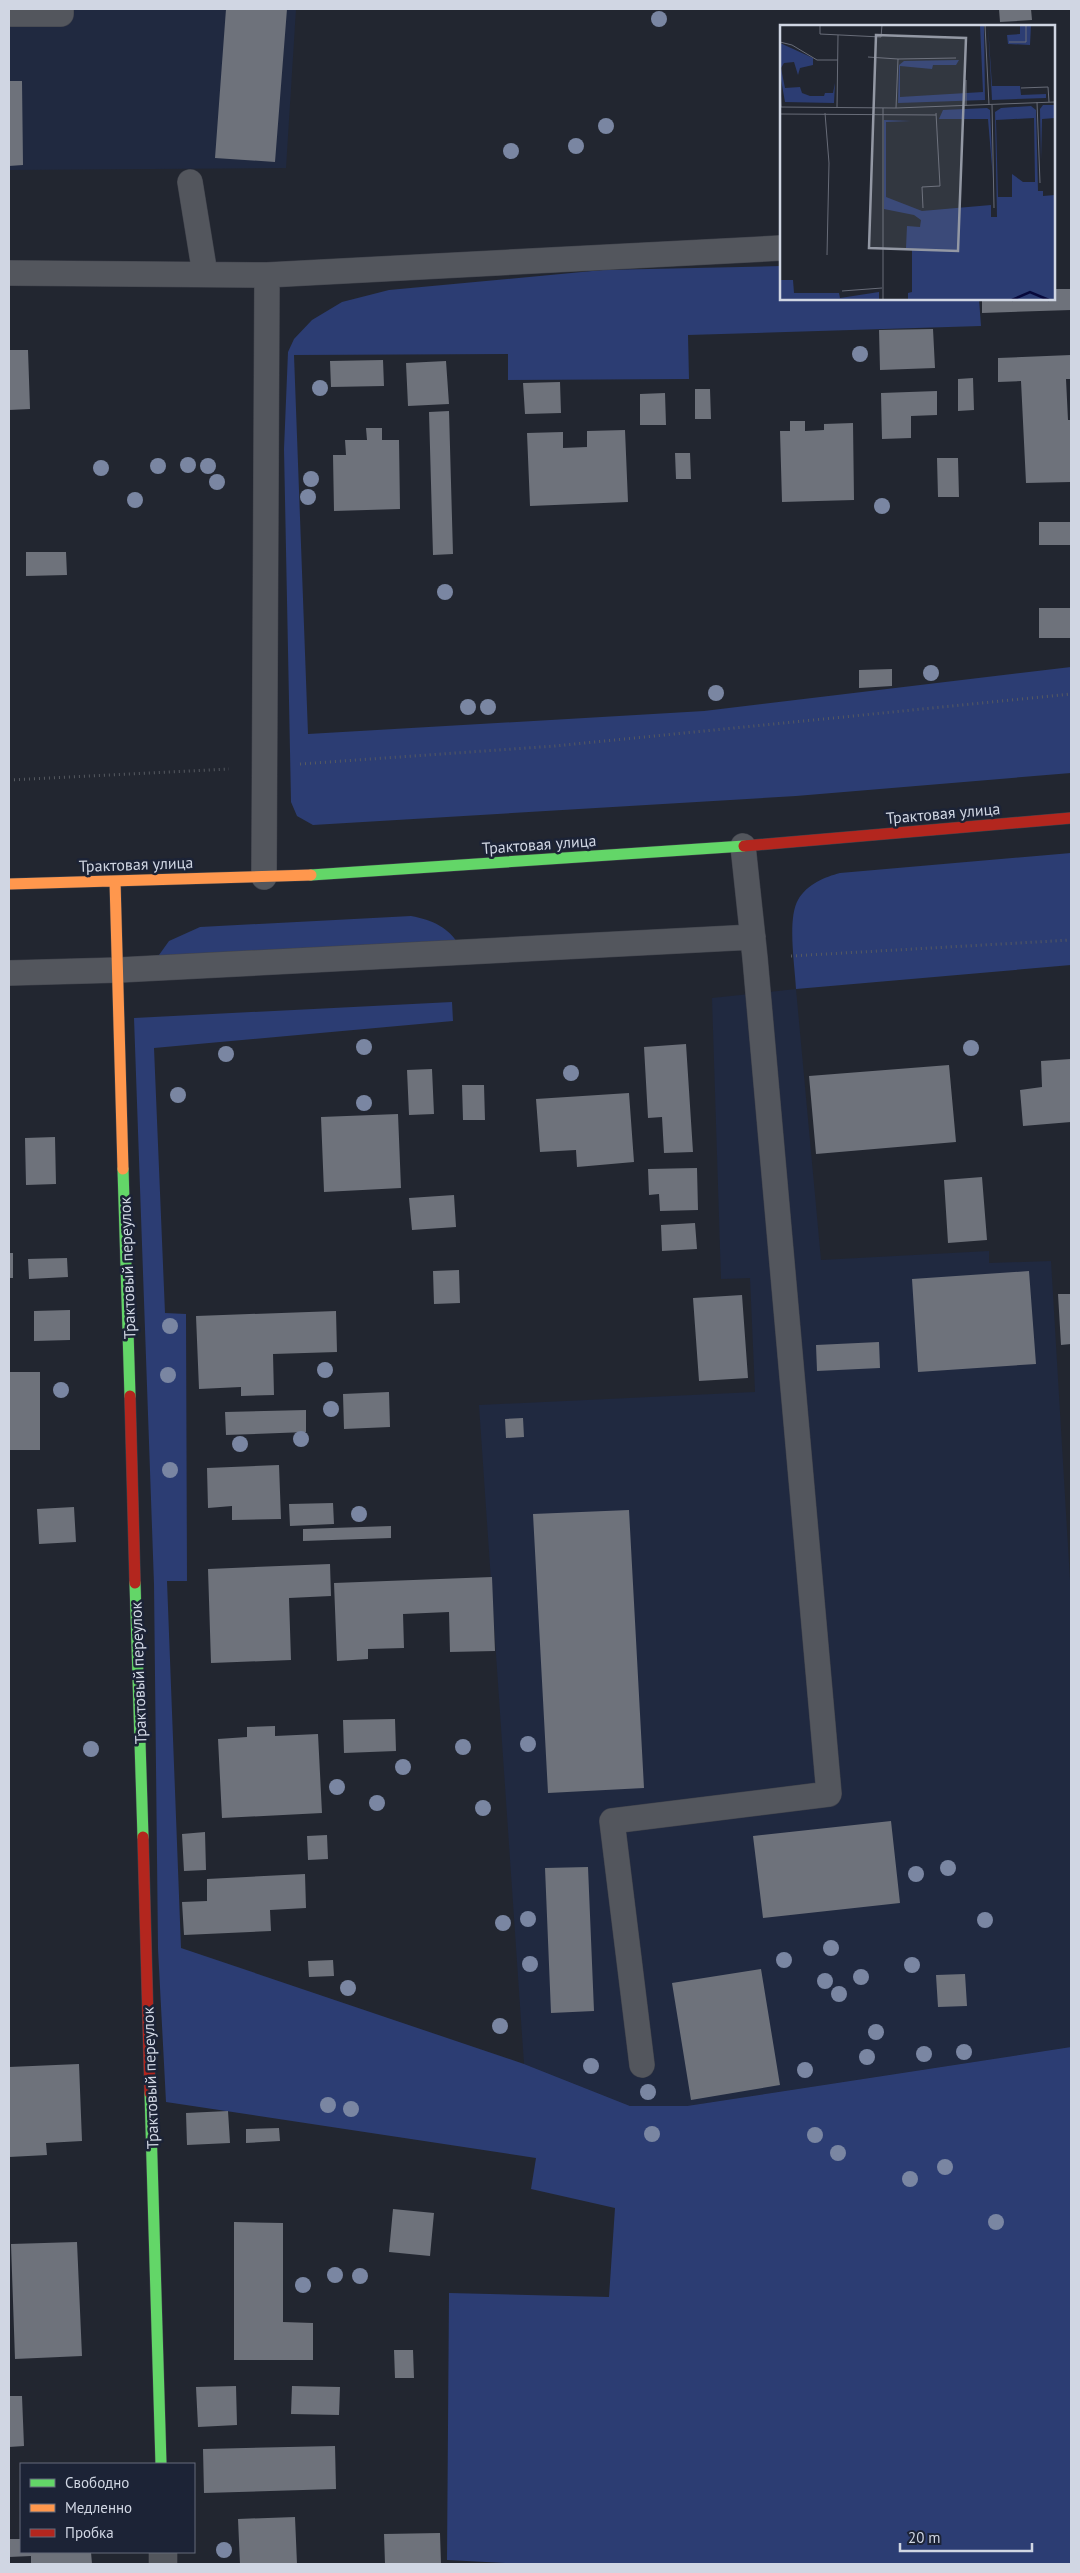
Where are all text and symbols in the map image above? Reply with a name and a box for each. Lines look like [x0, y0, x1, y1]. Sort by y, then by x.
inset map [780, 25, 1055, 300]
street label: Трактовая улица [885, 798, 1001, 828]
street label: Трактовая улица [481, 830, 597, 858]
street label: Трактовая улица [78, 852, 194, 876]
street label: Трактовый переулок [115, 1196, 139, 1339]
street label: Трактовый переулок [126, 1601, 150, 1744]
street label: Трактовый переулок [138, 2006, 162, 2149]
legend [20, 2463, 195, 2553]
text: Свободно [65, 2473, 129, 2492]
text: Медленно [65, 2498, 132, 2517]
scale bar [900, 2520, 1032, 2552]
text: Пробка [65, 2523, 114, 2542]
text: 20 m [908, 2528, 941, 2547]

